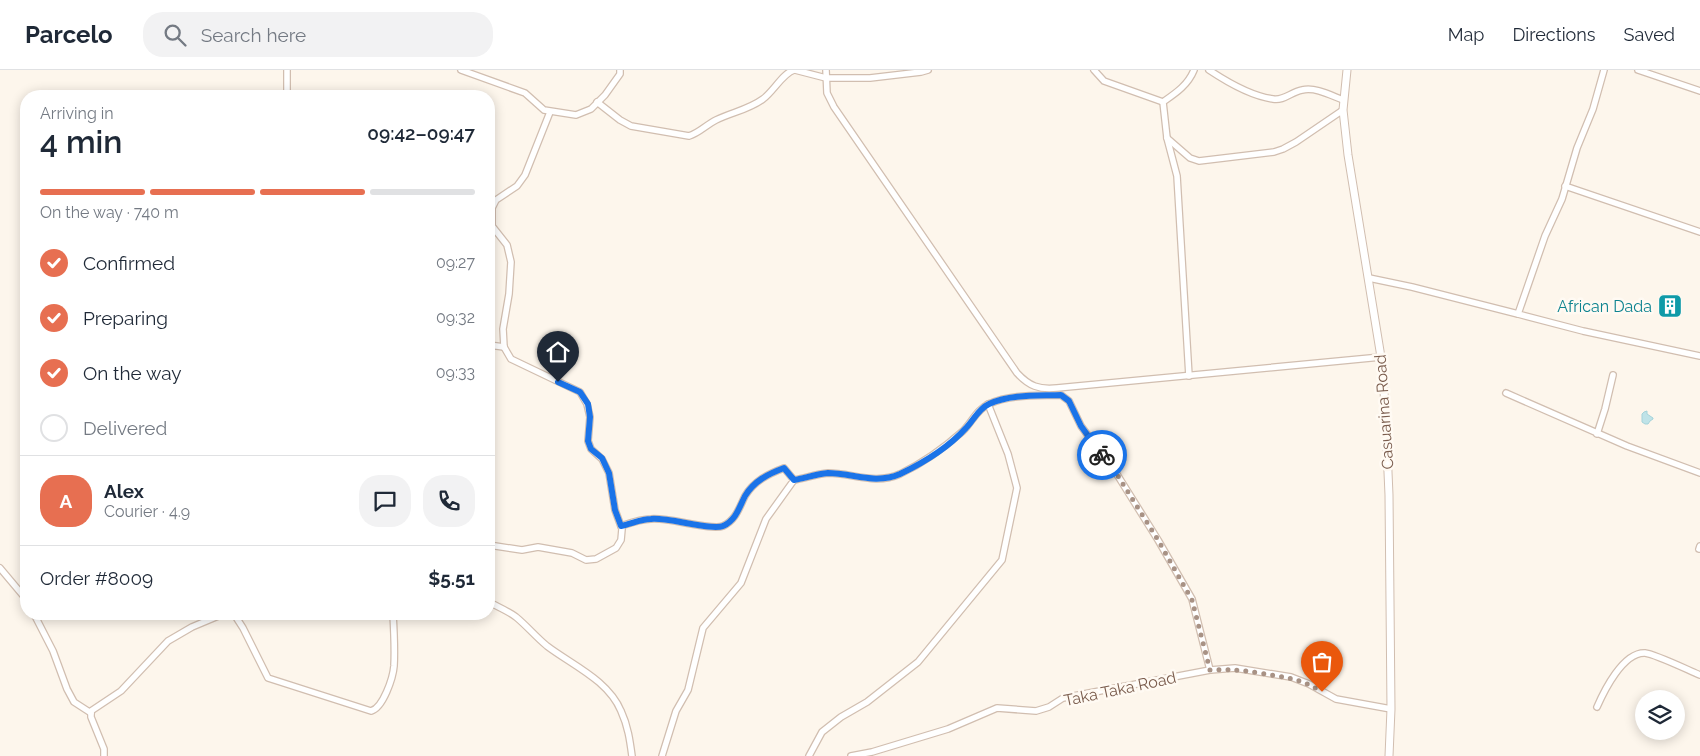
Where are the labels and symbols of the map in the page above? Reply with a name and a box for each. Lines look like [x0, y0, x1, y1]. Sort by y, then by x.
building icon: African Dada [1657, 293, 1683, 319]
place label: African Dada [1557, 297, 1652, 316]
pin [537, 331, 579, 382]
street label: Casuarina Road [1371, 354, 1397, 470]
courier [1077, 430, 1127, 480]
pin [1301, 641, 1343, 692]
street label: Taka Taka Road [1062, 668, 1178, 710]

